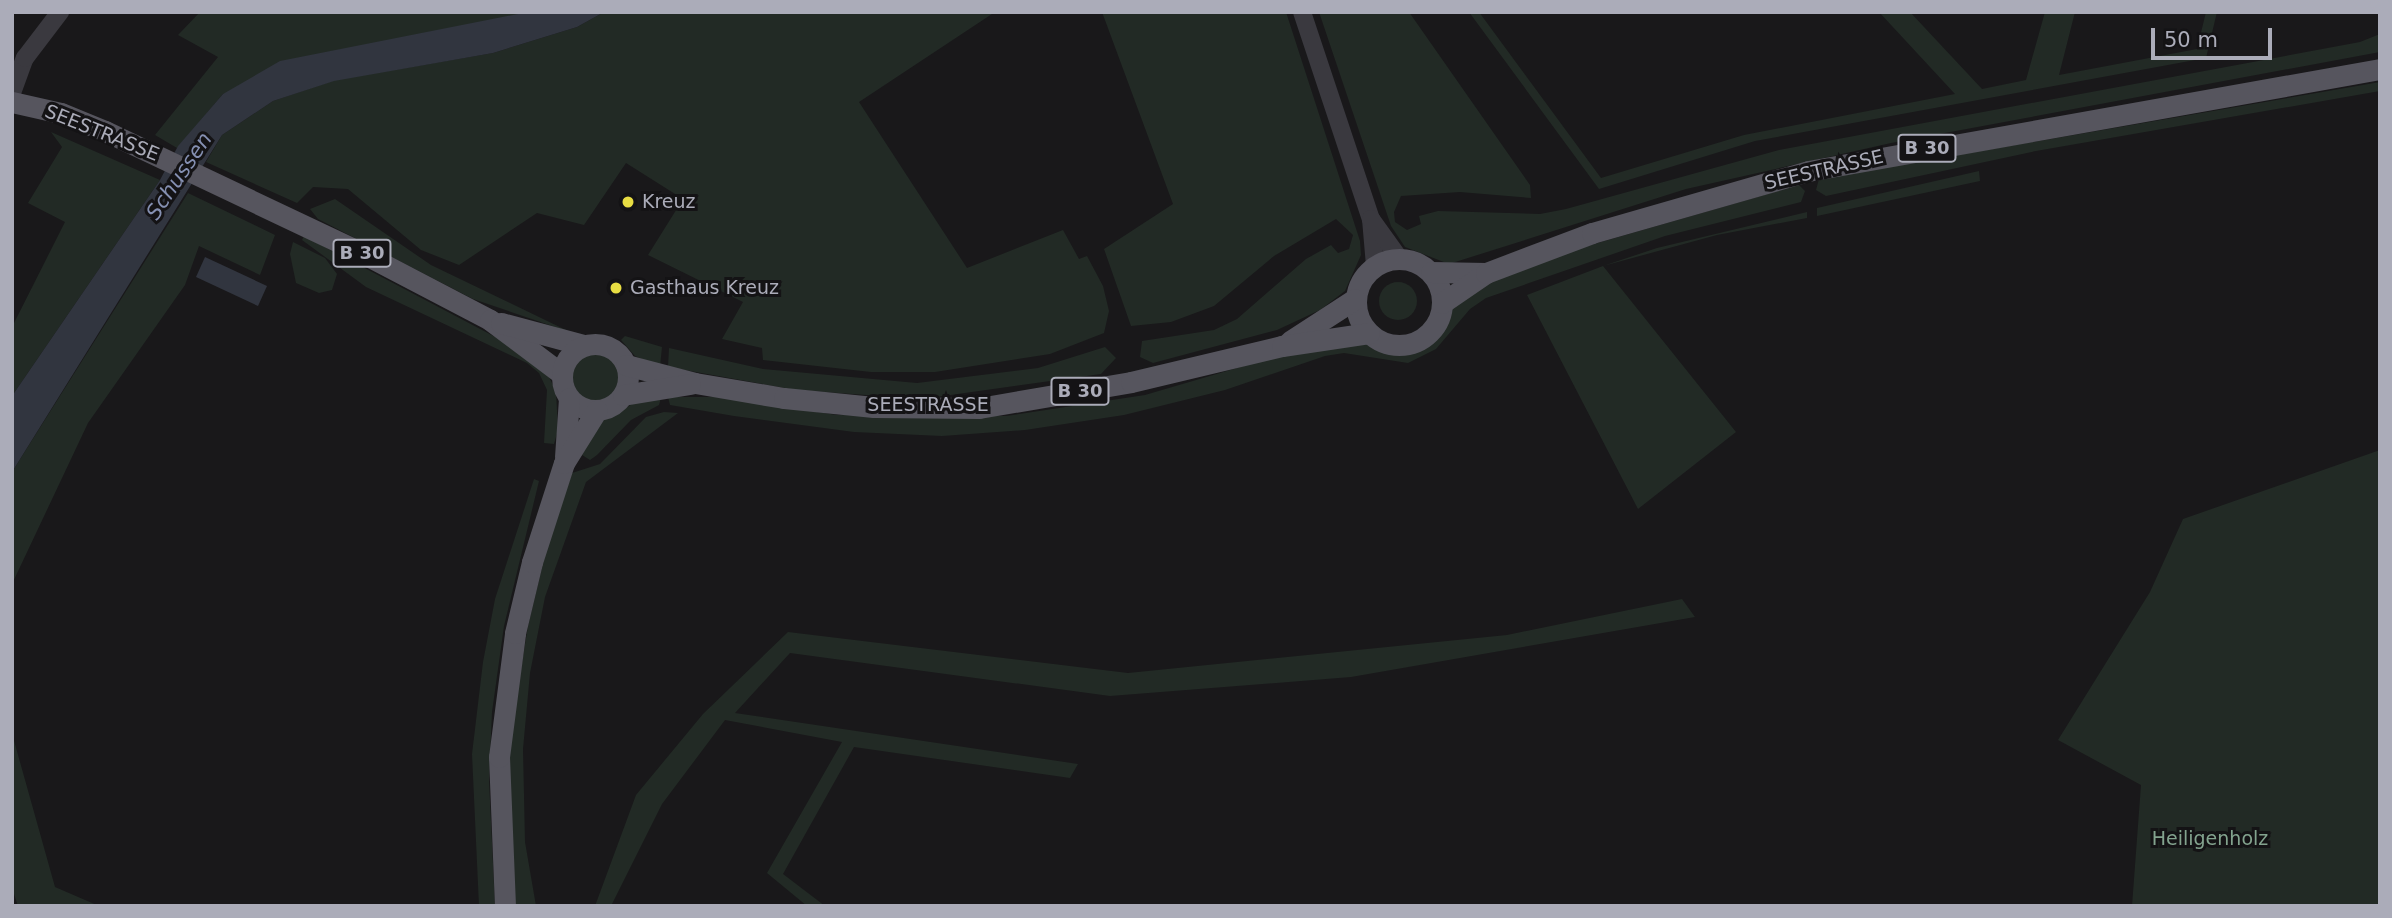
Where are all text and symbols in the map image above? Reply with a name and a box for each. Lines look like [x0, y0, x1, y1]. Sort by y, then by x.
scale bar [2154, 14, 2275, 58]
text: 50 m [2164, 28, 2218, 52]
street label: SEESTRASSE [41, 100, 163, 166]
water label: Schussen [141, 128, 217, 224]
road number: B 30 [1897, 134, 1957, 162]
street label: SEESTRASSE [1762, 145, 1886, 195]
place label: Kreuz [642, 191, 696, 213]
marker: Kreuz [620, 194, 636, 210]
road number: B 30 [332, 239, 392, 268]
place label: Gasthaus Kreuz [630, 277, 779, 299]
marker: Gasthaus Kreuz [608, 280, 624, 296]
road number: B 30 [1050, 376, 1110, 405]
street label: SEESTRASSE [867, 394, 989, 416]
park label: Heiligenholz [2152, 828, 2268, 850]

